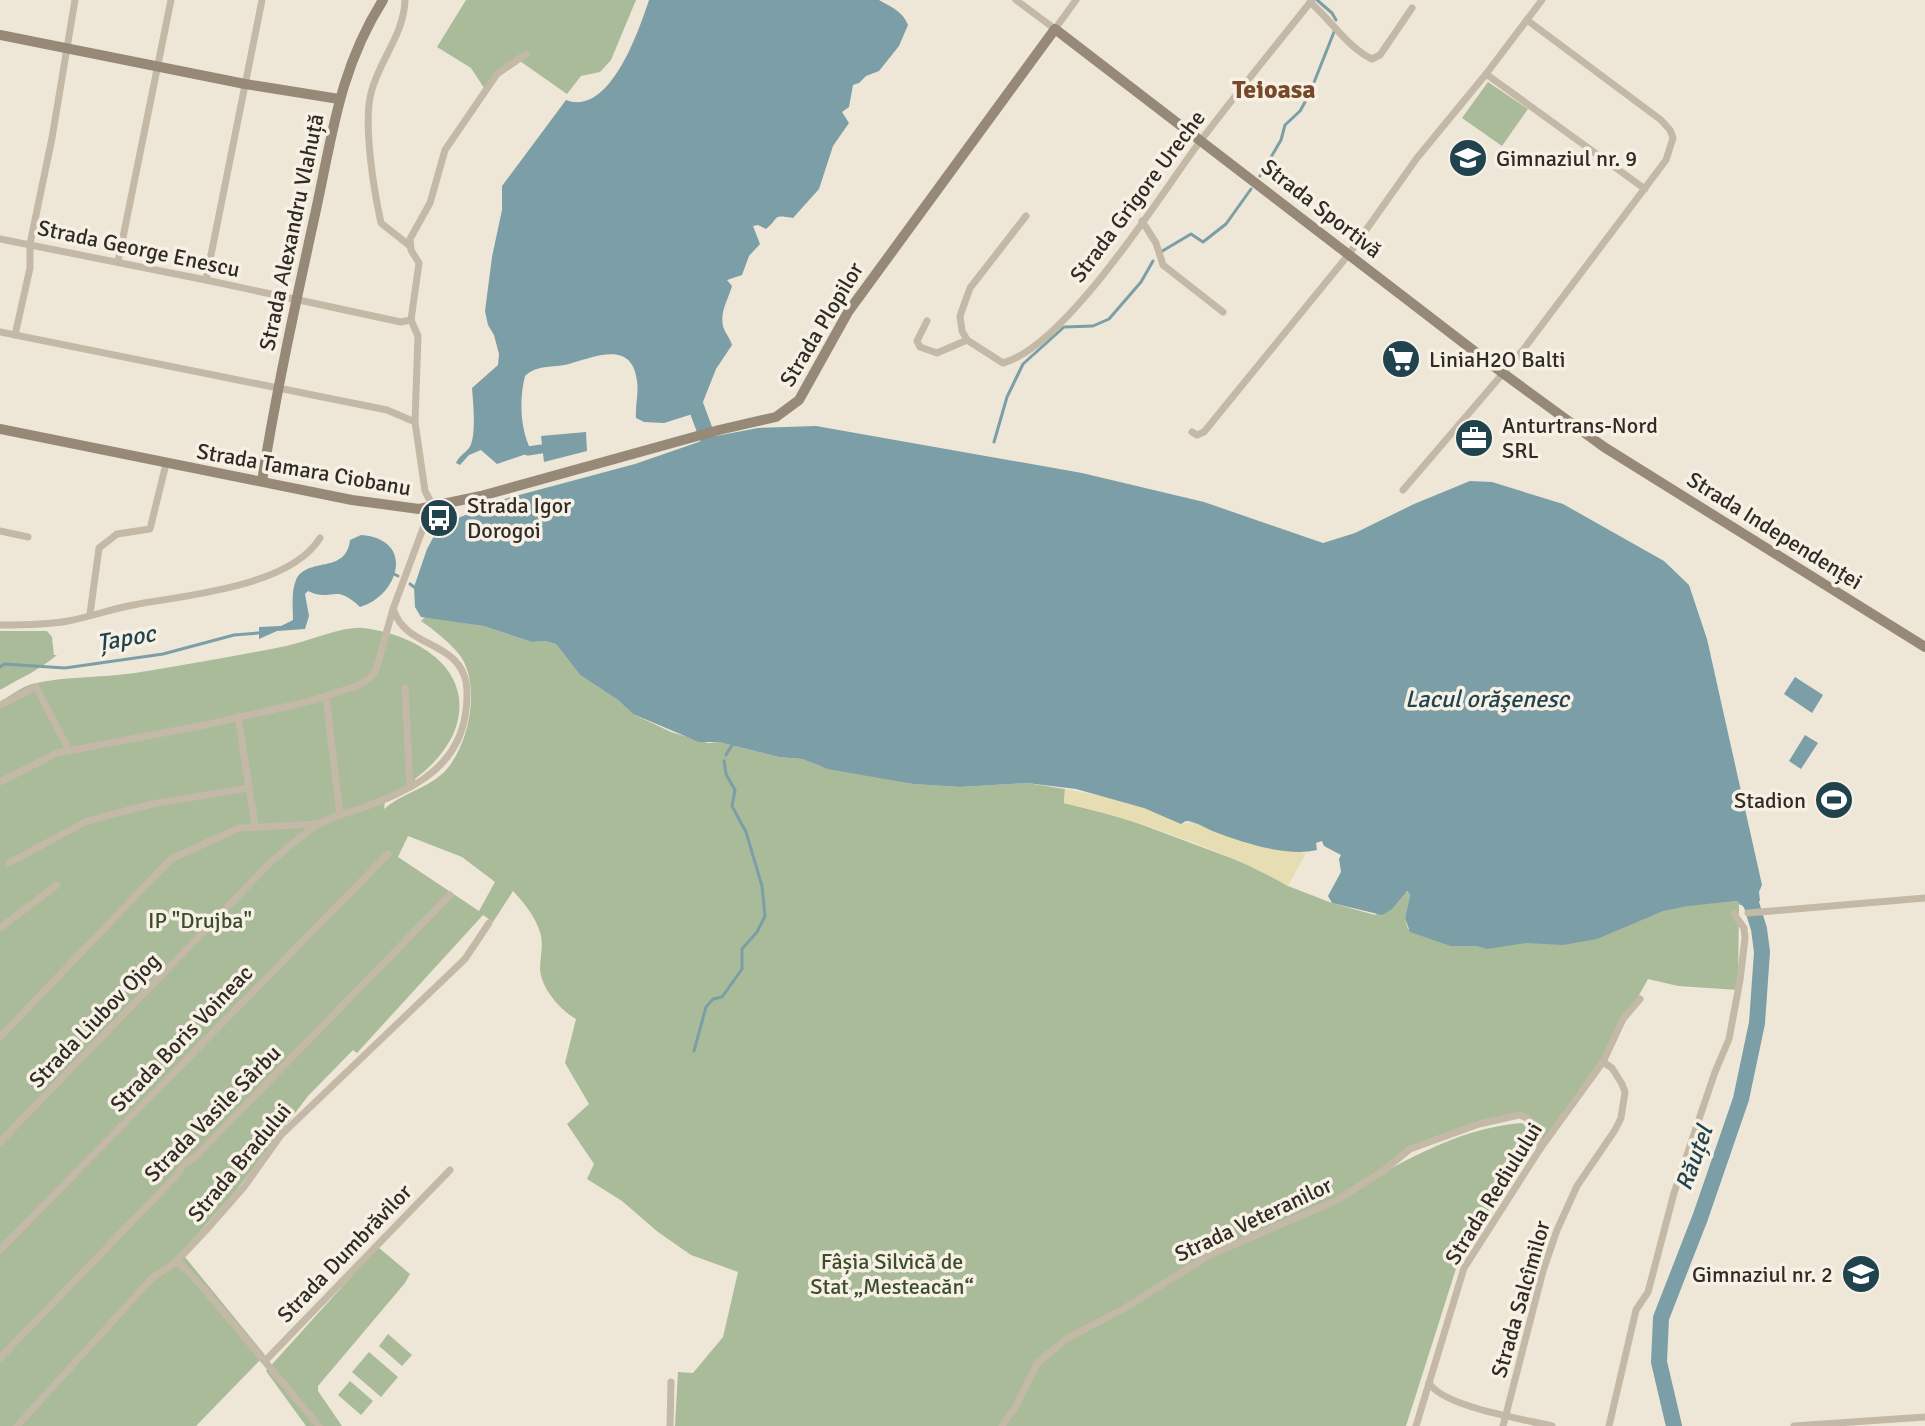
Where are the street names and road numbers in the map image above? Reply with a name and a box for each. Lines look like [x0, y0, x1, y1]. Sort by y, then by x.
street label: Strada Grigore Ureche [1064, 105, 1211, 288]
street label: Strada Аlexandru Vlahuță [253, 111, 330, 353]
street label: Strada Sportivă [1256, 153, 1387, 264]
street label: Strada George Enescu [35, 214, 242, 283]
street label: Strada Plopilor [774, 257, 869, 391]
street label: Strada Tamara Ciobanu [195, 437, 413, 502]
street label: Strada Independenței [1682, 466, 1867, 595]
street label: Strada Liubov Ojog [23, 947, 166, 1093]
street label: Strada Boris Voineac [104, 959, 258, 1117]
street label: Strada Vasile Sârbu [138, 1039, 286, 1187]
street label: Strada Bradului [182, 1098, 297, 1227]
street label: Strada Rediulului [1439, 1117, 1548, 1269]
street label: Strada Veteranilor [1170, 1171, 1336, 1268]
street label: Strada Dumbrăvilor [271, 1178, 417, 1328]
street label: Strada Salcîmilor [1485, 1218, 1556, 1381]

